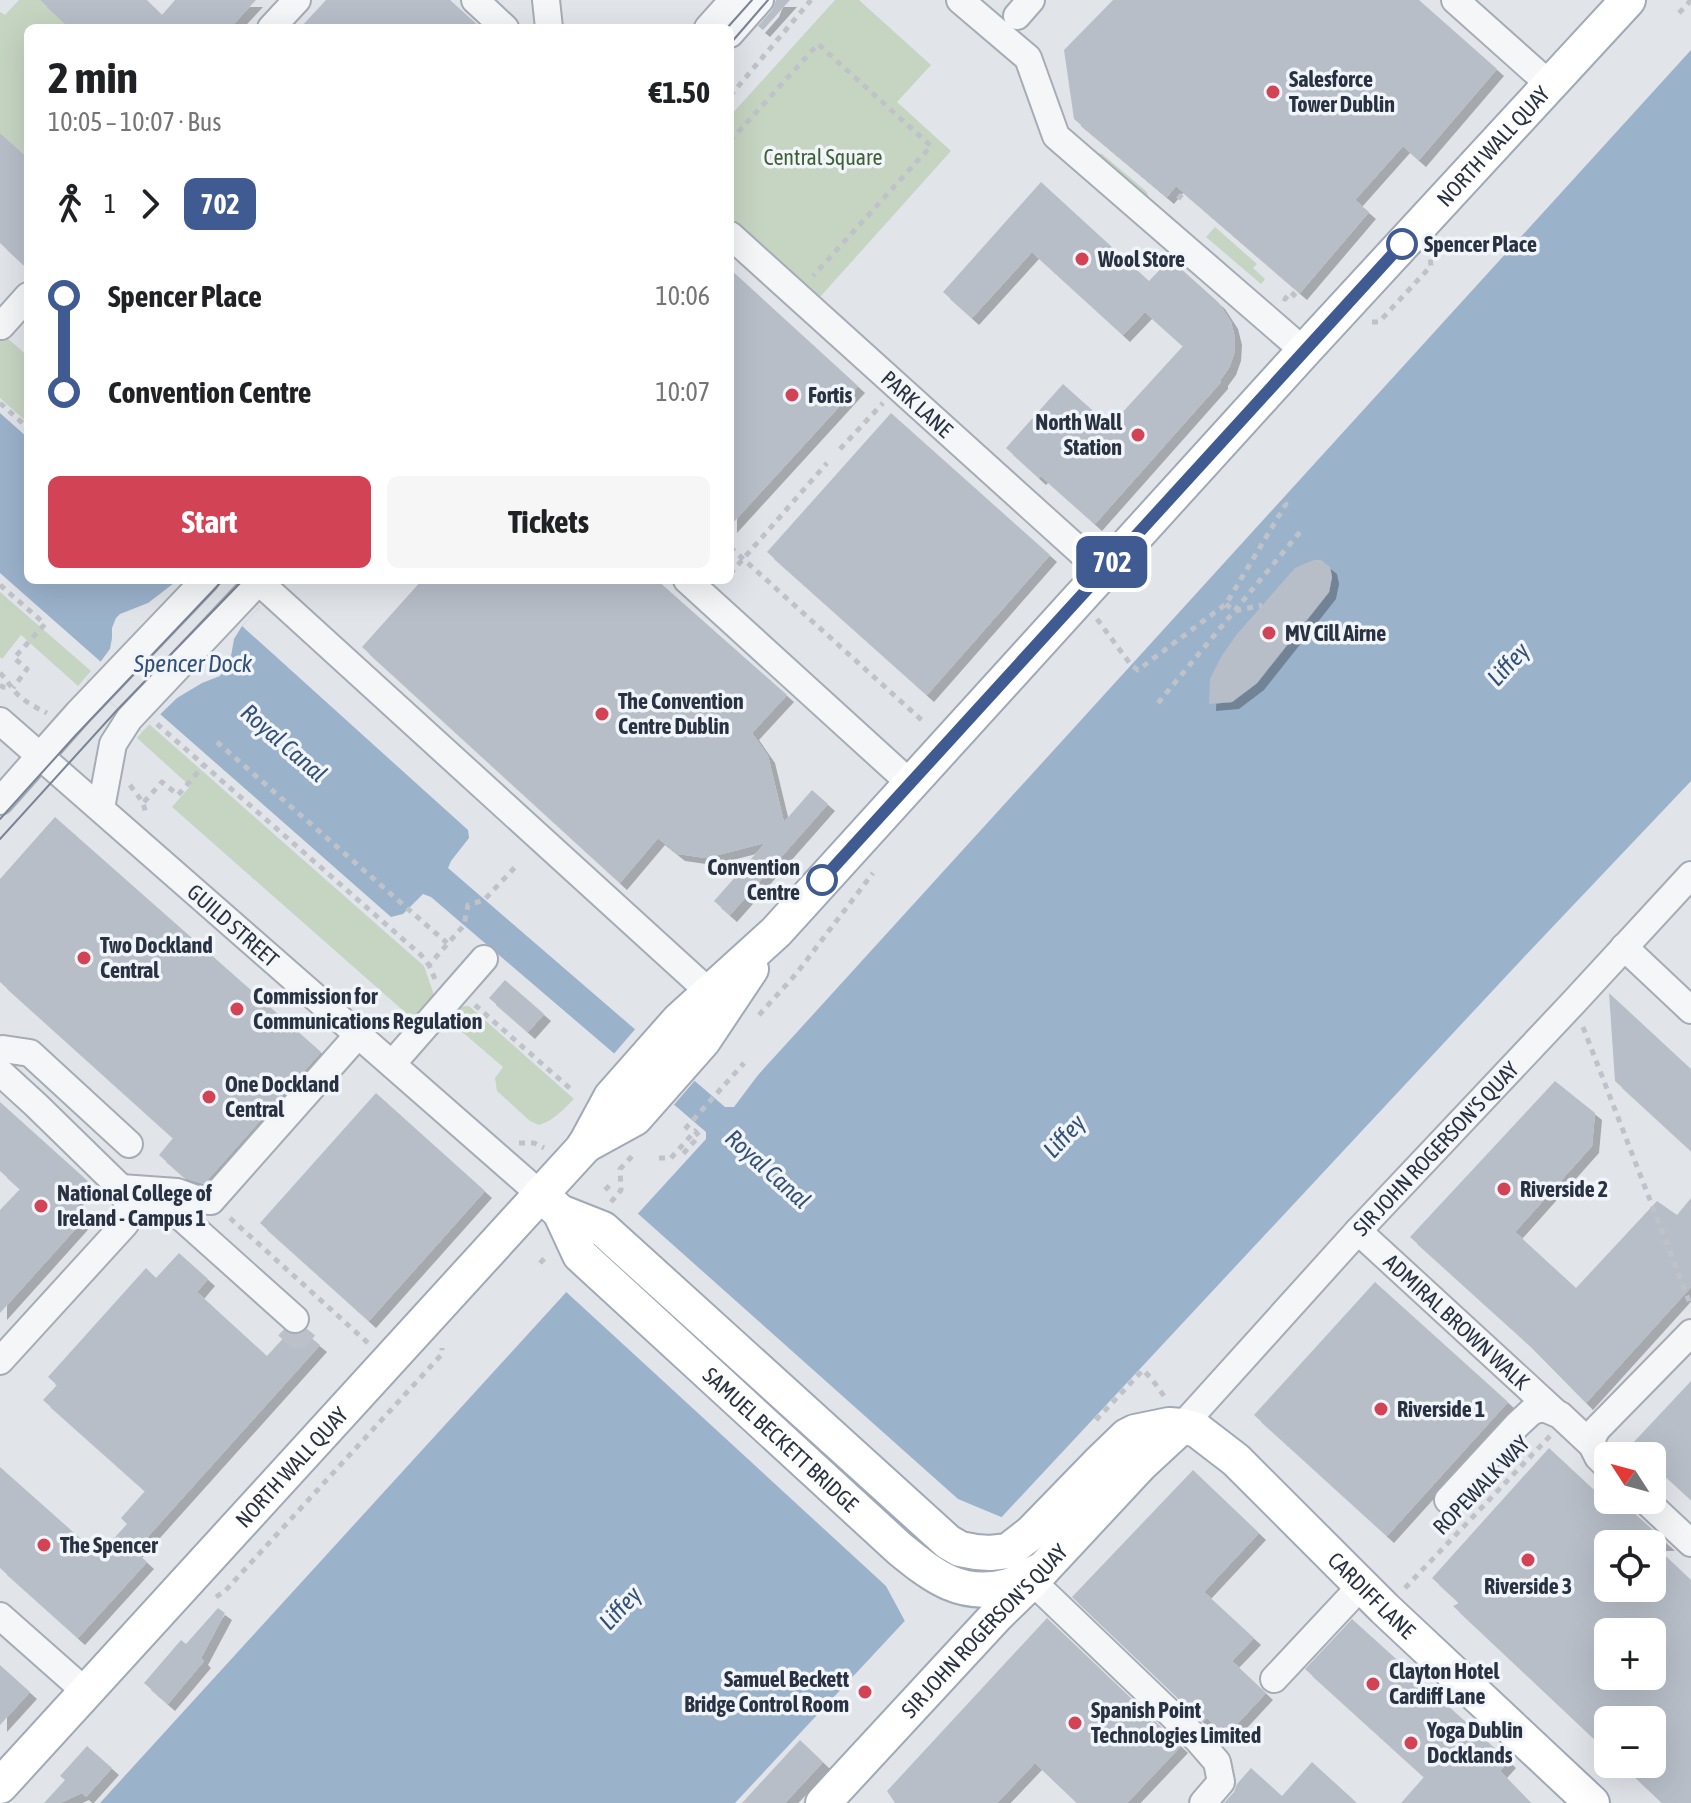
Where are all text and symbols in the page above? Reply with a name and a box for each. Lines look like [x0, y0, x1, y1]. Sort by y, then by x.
text: 2 min [48, 52, 138, 102]
place label: Salesforce Tower Dublin [1289, 66, 1395, 117]
text: €1.50 [649, 75, 710, 109]
street label: NORTH WALL QUAY [1431, 81, 1555, 212]
marker: Salesforce Tower Dublin [1264, 83, 1282, 101]
text: 10:05 – 10:07 · Bus [48, 107, 221, 137]
park label: Central Square [763, 144, 883, 170]
icon: walk [48, 182, 92, 226]
icon: forward [128, 182, 172, 226]
text: 702 [200, 188, 240, 220]
text: 1 [104, 189, 116, 219]
marker: Spencer Place [1387, 229, 1417, 259]
place label: Spencer Place [1424, 231, 1537, 257]
place label: Wool Store [1097, 246, 1185, 272]
marker: Wool Store [1073, 250, 1091, 268]
text: Spencer Place [108, 279, 262, 313]
text: 10:06 [655, 281, 710, 311]
street label: PARK LANE [876, 365, 958, 443]
text: Convention Centre [108, 375, 311, 409]
text: 10:07 [655, 377, 710, 407]
place label: Fortis [808, 382, 852, 408]
marker: Fortis [783, 386, 801, 404]
place label: North Wall Station [1035, 409, 1123, 460]
marker: North Wall Station [1129, 426, 1147, 444]
button: Start [48, 476, 371, 568]
button: Tickets [387, 476, 710, 568]
line badge: 702 [1066, 536, 1158, 588]
text: 702 [1092, 546, 1132, 578]
place label: MV Cill Airne [1285, 620, 1386, 646]
marker: MV Cill Airne [1260, 624, 1278, 642]
water label: Liffey [1482, 637, 1534, 691]
water label: Spencer Dock [133, 650, 253, 677]
place label: The Convention Centre Dublin [618, 688, 744, 739]
water label: Royal Canal [236, 698, 332, 788]
marker: The Convention Centre Dublin [593, 705, 611, 723]
place label: Convention Centre [707, 854, 800, 905]
marker: Convention Centre [807, 865, 837, 895]
street label: GUILD STREET [182, 878, 284, 972]
place label: Two Dockland Central [100, 932, 213, 983]
marker: Two Dockland Central [75, 949, 93, 967]
place label: Commission for Communications Regulation [253, 983, 482, 1034]
marker: Commission for Communications Regulation [228, 1000, 246, 1018]
street label: SIR JOHN ROGERSON'S QUAY [1348, 1056, 1524, 1241]
place label: One Dockland Central [225, 1071, 339, 1122]
marker: One Dockland Central [200, 1088, 218, 1106]
water label: Liffey [1038, 1109, 1090, 1163]
water label: Royal Canal [720, 1124, 816, 1214]
place label: Riverside 2 [1520, 1176, 1608, 1202]
place label: National College of Ireland - Campus 1 [57, 1180, 213, 1231]
marker: Riverside 2 [1495, 1180, 1513, 1198]
marker: National College of Ireland - Campus 1 [32, 1197, 50, 1215]
street label: ADMIRAL BROWN WALK [1379, 1248, 1535, 1395]
street label: SAMUEL BECKETT BRIDGE [698, 1362, 864, 1518]
place label: Riverside 1 [1397, 1396, 1485, 1422]
marker: Riverside 1 [1372, 1400, 1390, 1418]
street label: NORTH WALL QUAY [230, 1401, 353, 1533]
street label: ROPEWALK WAY [1427, 1430, 1535, 1540]
north arrow [1594, 1442, 1666, 1514]
map controls [1594, 1442, 1666, 1778]
button: locate [1594, 1530, 1666, 1602]
place label: The Spencer [60, 1532, 158, 1558]
marker: The Spencer [35, 1536, 53, 1554]
street label: SIR JOHN ROGERSON'S QUAY [896, 1538, 1073, 1723]
street label: CARDIFF LANE [1323, 1547, 1421, 1644]
marker: Riverside 3 [1519, 1551, 1537, 1569]
place label: Riverside 3 [1484, 1573, 1572, 1599]
water label: Liffey [594, 1581, 646, 1635]
button: + [1594, 1618, 1666, 1690]
place label: Clayton Hotel Cardiff Lane [1389, 1658, 1500, 1709]
place label: Samuel Beckett Bridge Control Room [684, 1666, 850, 1717]
marker: Clayton Hotel Cardiff Lane [1364, 1675, 1382, 1693]
marker: Samuel Beckett Bridge Control Room [856, 1683, 874, 1701]
place label: Spanish Point Technologies Limited [1091, 1697, 1261, 1748]
button: − [1594, 1706, 1666, 1778]
marker: Spanish Point Technologies Limited [1066, 1714, 1084, 1732]
place label: Yoga Dublin Docklands [1426, 1717, 1523, 1768]
marker: Yoga Dublin Docklands [1402, 1734, 1420, 1752]

